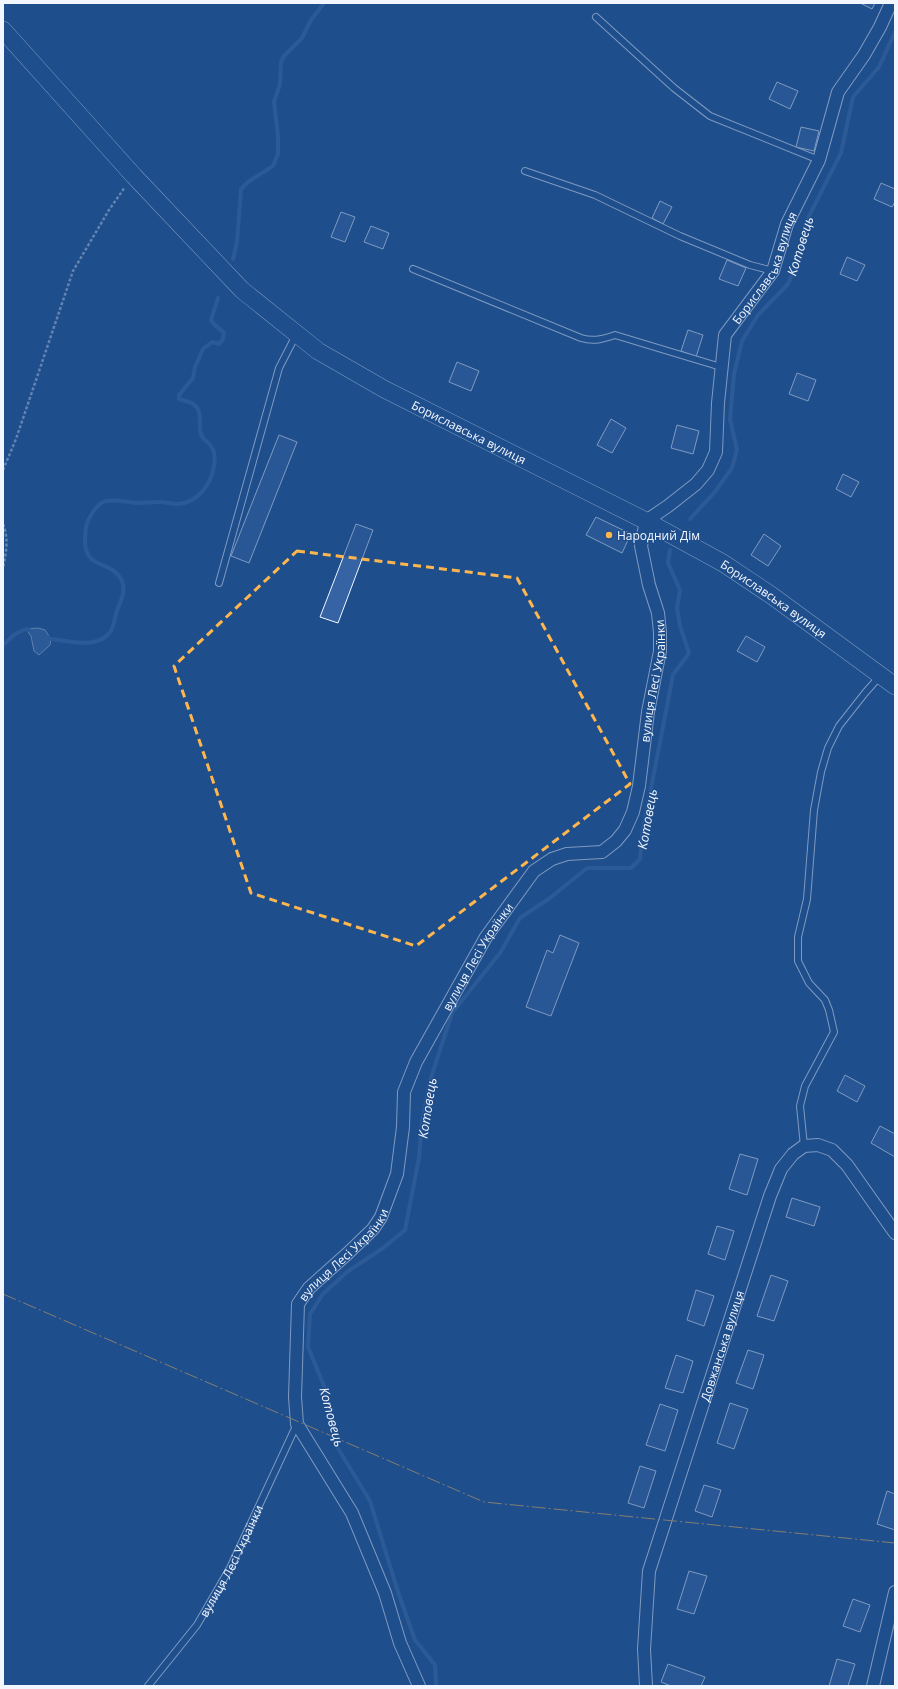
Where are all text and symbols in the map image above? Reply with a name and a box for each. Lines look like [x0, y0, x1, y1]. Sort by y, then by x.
street label: Бориславська вулиця [728, 209, 800, 327]
water label: Котовець [782, 214, 818, 278]
street label: Бориславська вулиця [409, 396, 529, 468]
place label: Народний Дім [617, 527, 700, 544]
marker: Народний Дім [604, 530, 614, 540]
street label: Бориславська вулиця [717, 555, 830, 642]
street label: вулиця Лесі Українки [636, 619, 669, 743]
water label: Котовець [633, 787, 661, 851]
street label: вулиця Лесі Українки [438, 899, 517, 1014]
water label: Котовець [413, 1076, 441, 1140]
street label: вулиця Лесі Українки [294, 1206, 392, 1304]
street label: Довжанська вулиця [696, 1288, 748, 1403]
water label: Котовець [315, 1385, 349, 1449]
street label: вулиця Лесі Українки [195, 1502, 267, 1620]

